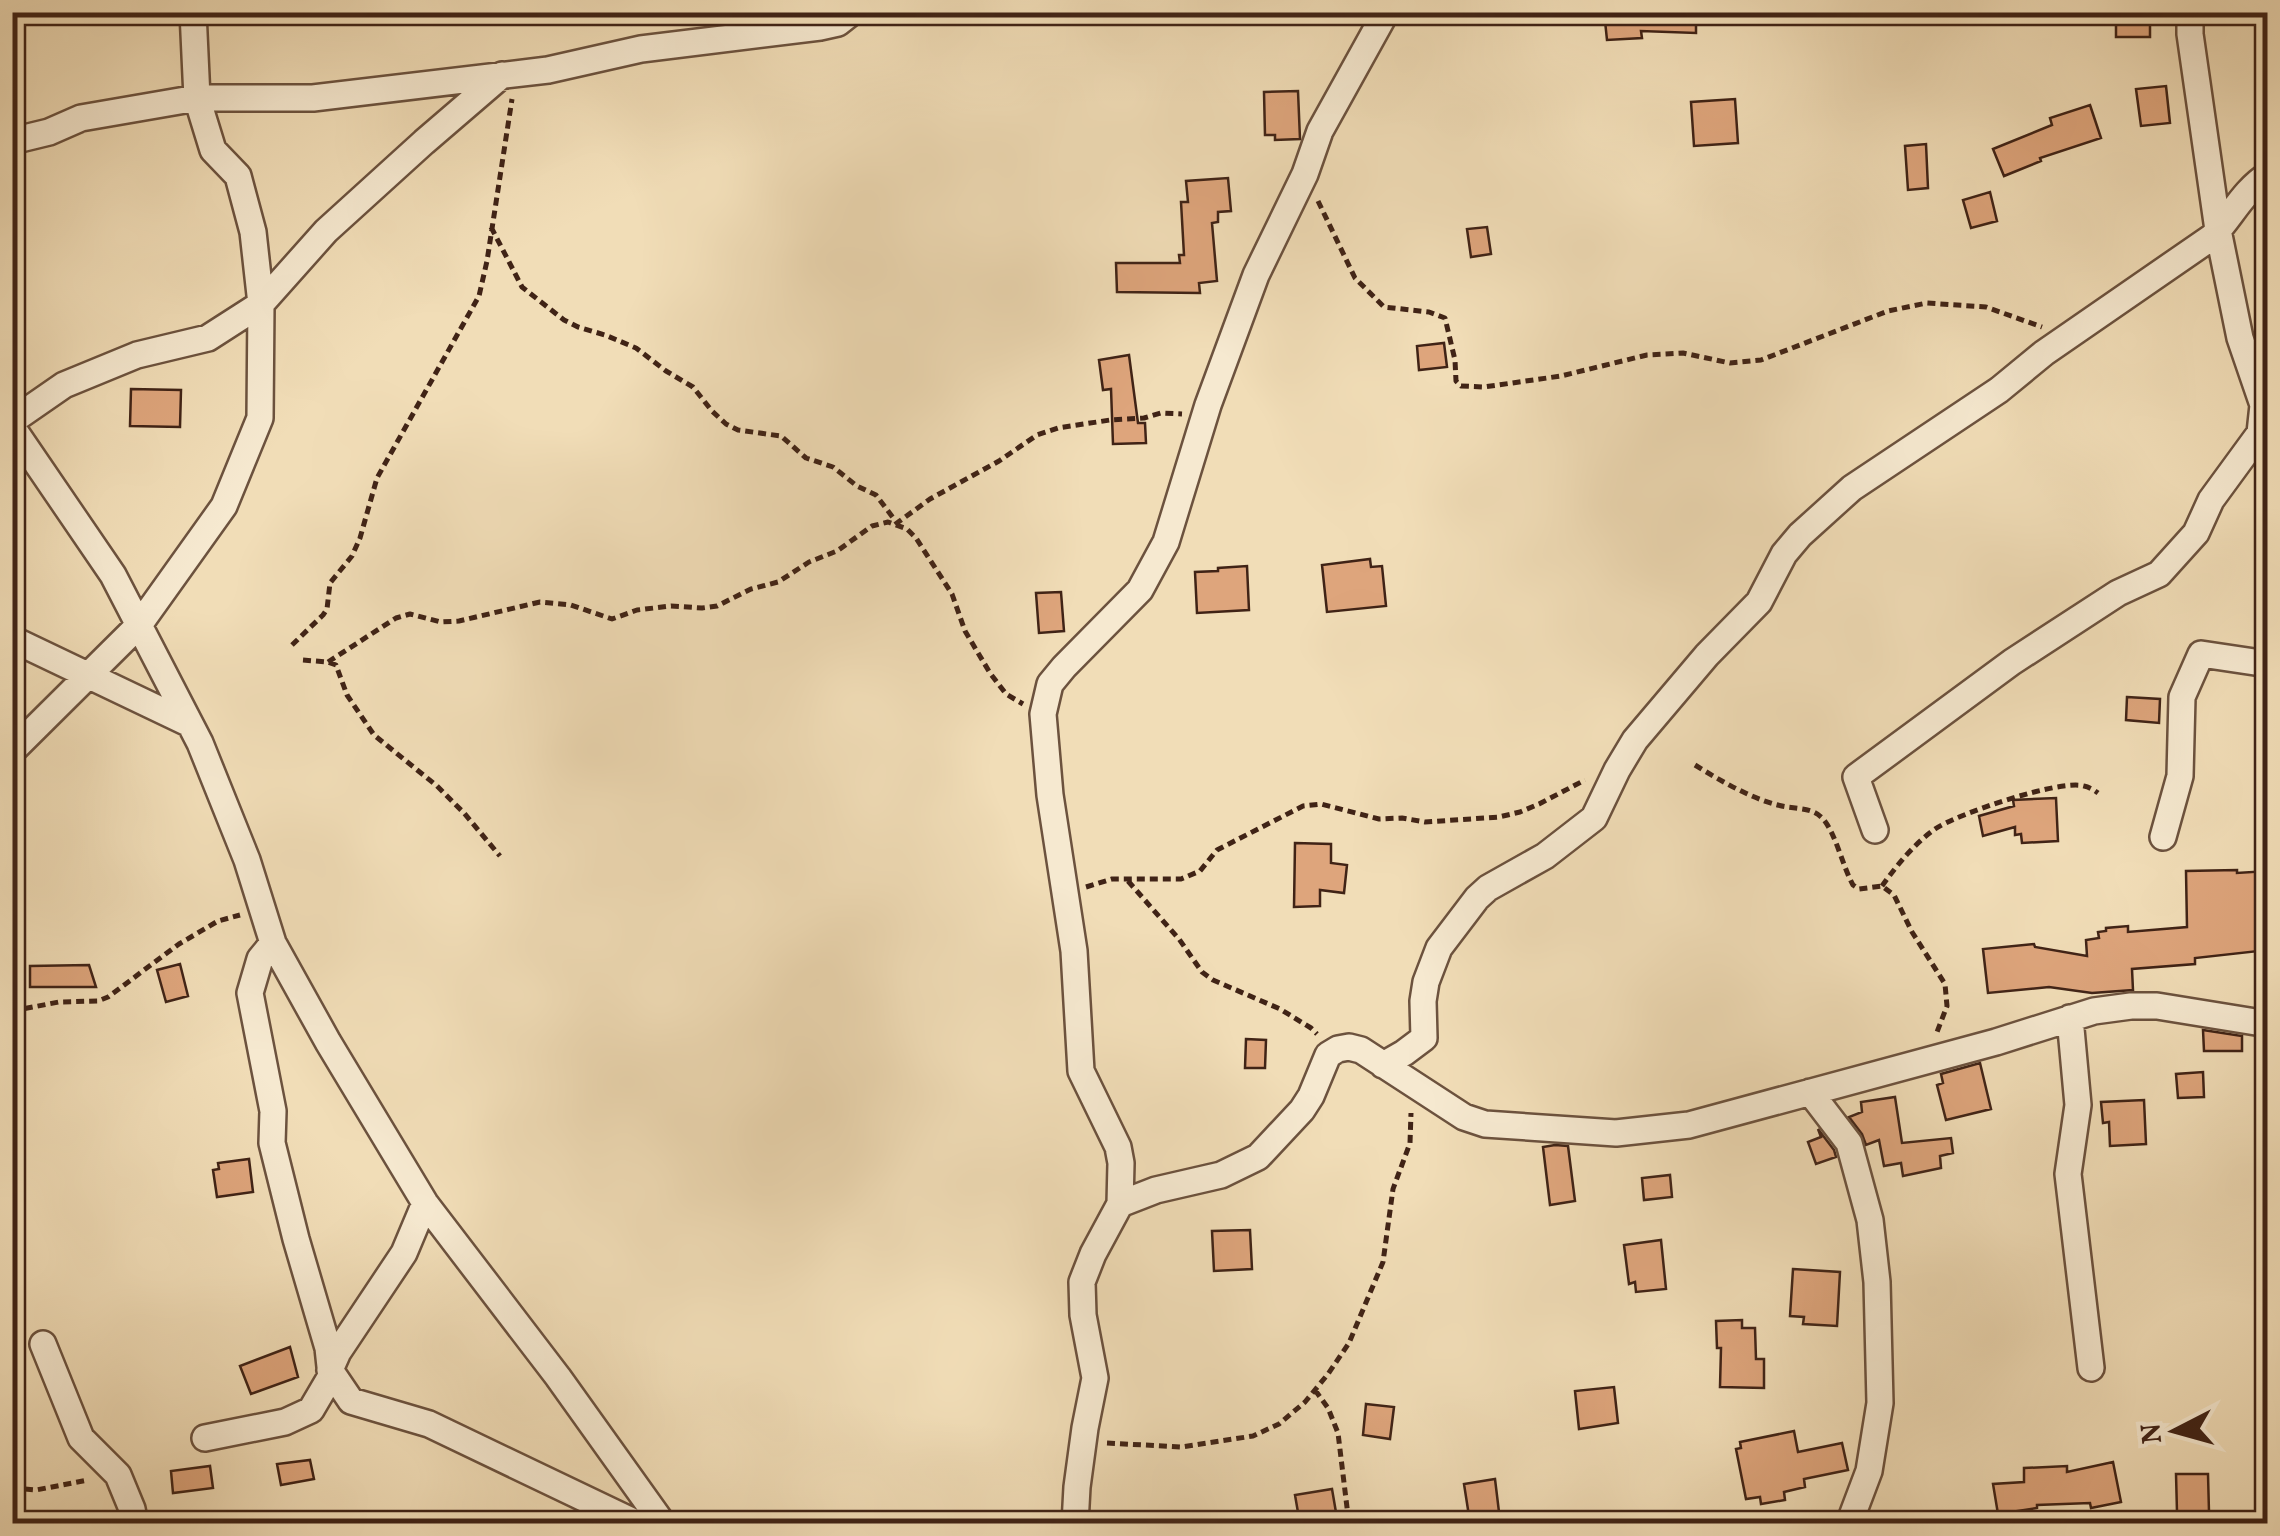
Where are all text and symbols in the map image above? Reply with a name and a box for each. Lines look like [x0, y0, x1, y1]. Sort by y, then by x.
north arrow [2125, 1381, 2225, 1481]
text: N [2132, 1421, 2173, 1445]

